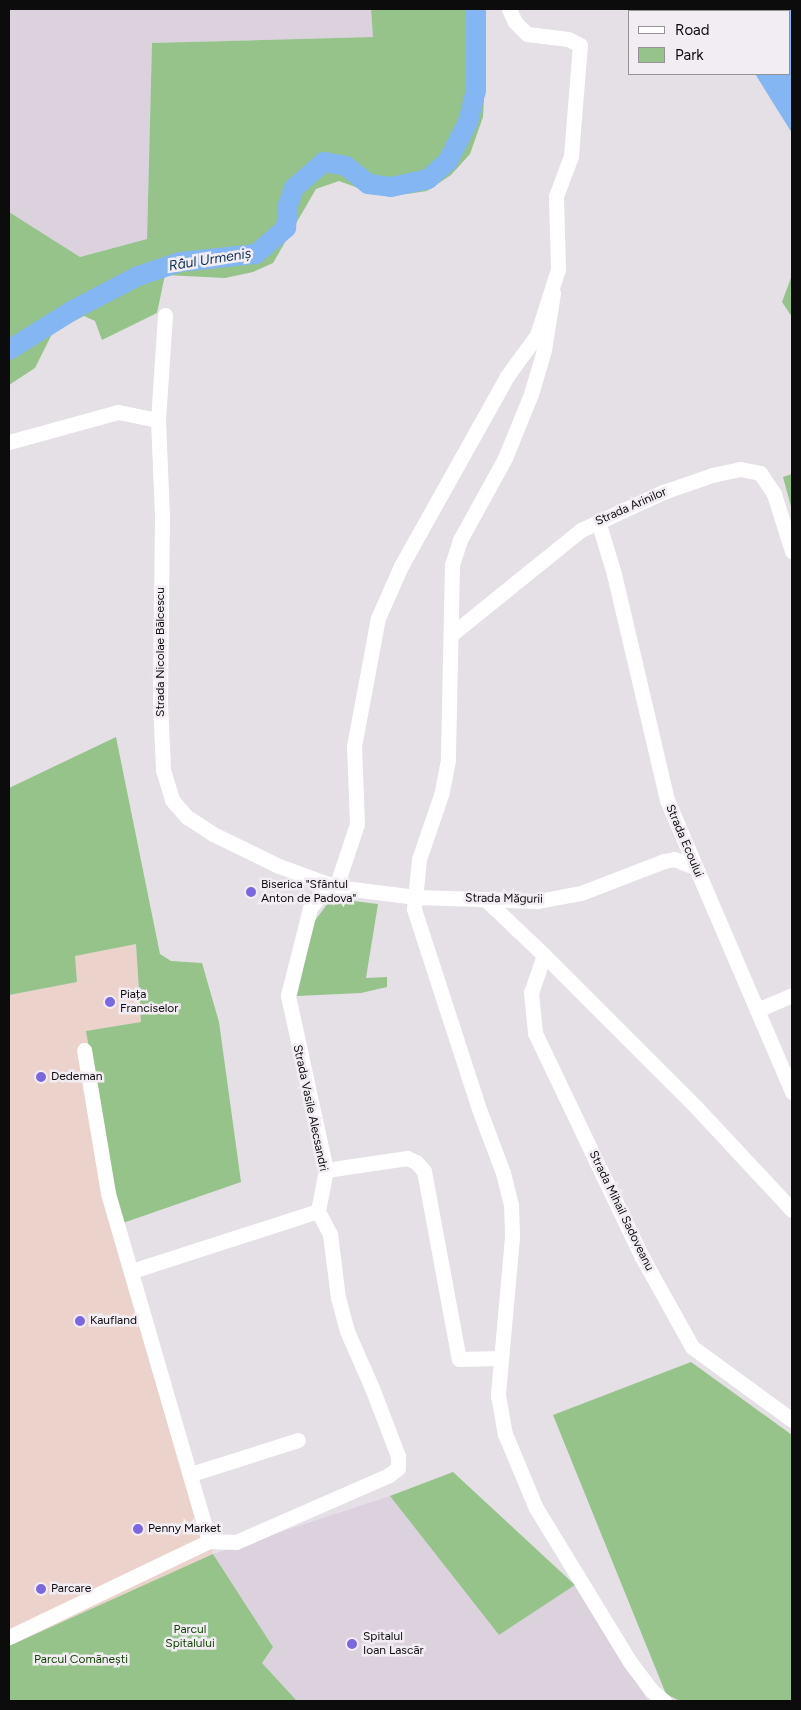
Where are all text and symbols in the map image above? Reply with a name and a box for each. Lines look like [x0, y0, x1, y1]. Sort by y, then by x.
legend [628, 10, 791, 75]
text: Road [675, 21, 710, 39]
text: Park [675, 46, 704, 64]
water label: Râul Urmeniș [168, 245, 252, 275]
street label: Strada Arinilor [593, 485, 669, 529]
street label: Strada Nicolae Bălcescu [154, 587, 168, 717]
street label: Strada Ecoului [662, 802, 706, 880]
place label: Biserica "Sfântul Anton de Padova" [261, 878, 356, 906]
marker: Biserica "Sfântul Anton de Padova" [245, 886, 257, 898]
street label: Strada Măgurii [465, 891, 543, 907]
place label: Piața Franciselor [120, 988, 178, 1016]
marker: Piața Franciselor [104, 996, 116, 1008]
street label: Strada Vasile Alecsandri [290, 1044, 330, 1172]
place label: Dedeman [51, 1070, 102, 1084]
marker: Dedeman [35, 1071, 47, 1083]
street label: Strada Mihail Sadoveanu [586, 1149, 656, 1273]
place label: Kaufland [90, 1314, 137, 1328]
marker: Kaufland [74, 1315, 86, 1327]
place label: Penny Market [148, 1522, 221, 1536]
marker: Penny Market [132, 1523, 144, 1535]
place label: Parcare [51, 1582, 91, 1596]
marker: Parcare [35, 1583, 47, 1595]
park label: Parcul Spitalului [165, 1623, 215, 1651]
place label: Spitalul Ioan Lascăr [363, 1630, 424, 1658]
marker: Spitalul Ioan Lascăr [345, 1637, 359, 1651]
park label: Parcul Comănești [34, 1653, 128, 1667]

